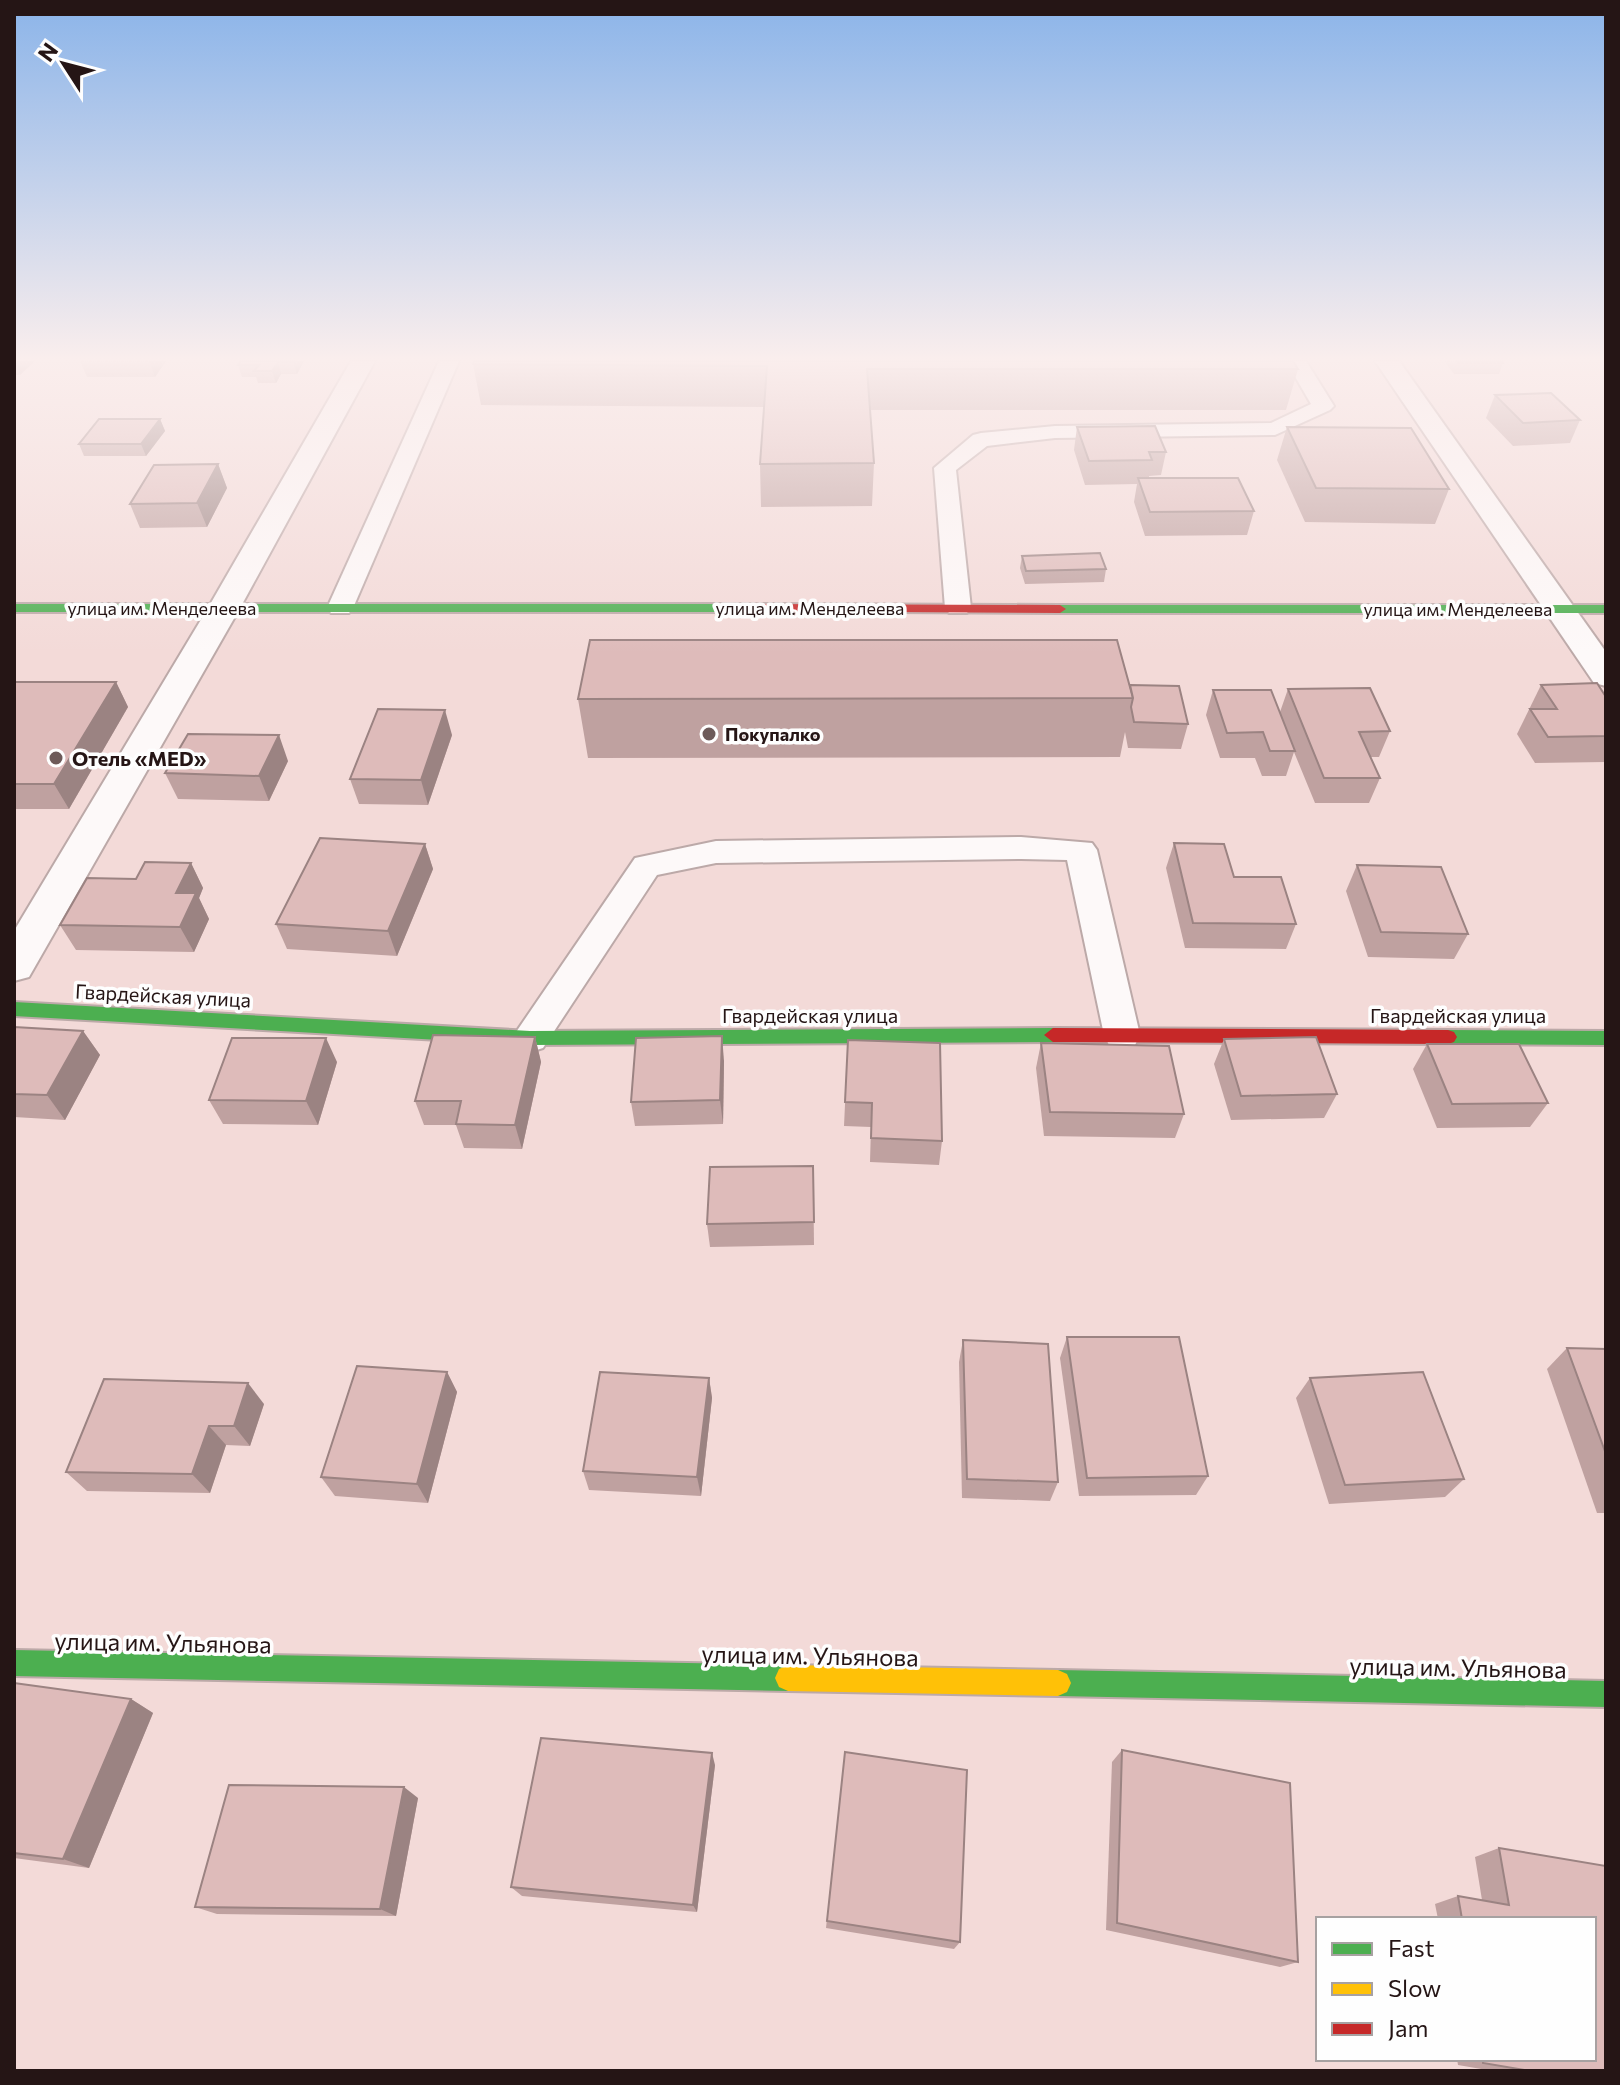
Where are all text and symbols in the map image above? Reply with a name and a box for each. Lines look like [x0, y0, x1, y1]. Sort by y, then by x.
north arrow [24, 24, 104, 104]
text: N [32, 37, 63, 67]
street label: улица им. Менделеева [68, 597, 256, 619]
street label: улица им. Менделеева [716, 597, 904, 619]
street label: улица им. Менделеева [1364, 598, 1552, 620]
place label: Покупалко [725, 723, 821, 745]
marker: Покупалко [700, 725, 718, 743]
place label: Отель «MED» [72, 746, 207, 770]
marker: Отель «MED» [47, 749, 65, 767]
street label: Гвардейская улица [74, 978, 252, 1012]
street label: Гвардейская улица [722, 1003, 898, 1027]
street label: Гвардейская улица [1370, 1003, 1546, 1027]
street label: улица им. Ульянова [54, 1626, 272, 1658]
street label: улица им. Ульянова [701, 1639, 919, 1671]
street label: улица им. Ульянова [1349, 1651, 1567, 1683]
legend [1316, 1917, 1596, 2061]
text: Fast [1388, 1933, 1435, 1962]
text: Slow [1388, 1973, 1441, 2002]
text: Jam [1388, 2013, 1428, 2042]

